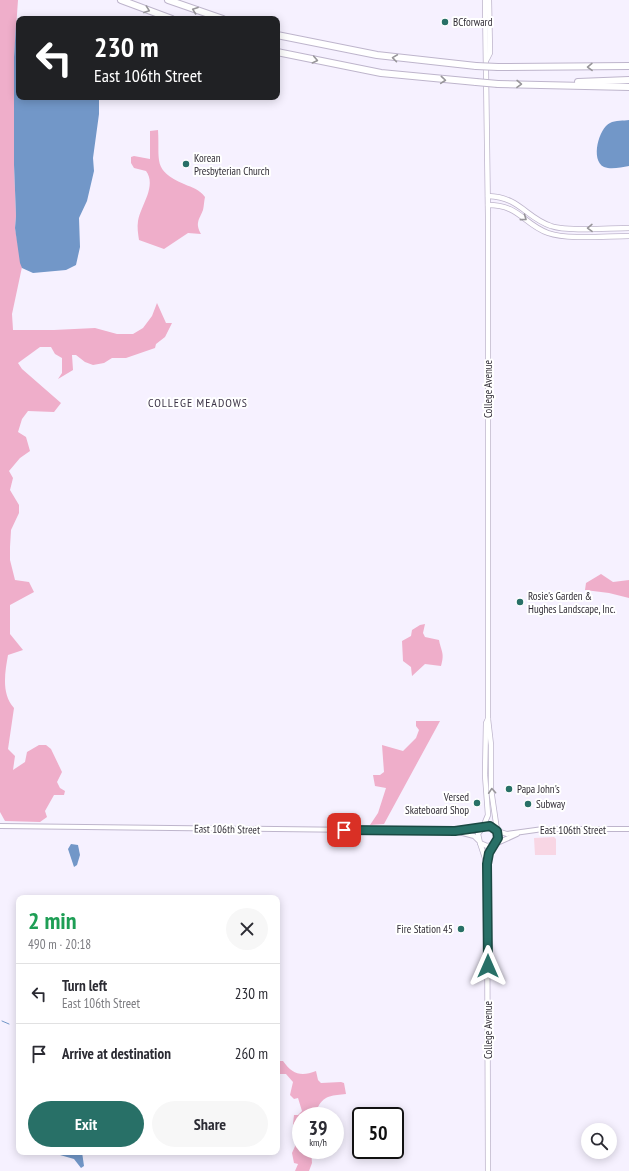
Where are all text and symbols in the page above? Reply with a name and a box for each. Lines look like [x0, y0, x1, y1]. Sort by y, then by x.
one-way arrow [143, 5, 150, 13]
one-way arrow [192, 6, 199, 14]
place label: BCforward [453, 15, 493, 29]
marker: BCforward [440, 17, 450, 27]
text: 230 m [94, 28, 158, 65]
icon: left [28, 32, 80, 84]
one-way arrow [392, 54, 398, 63]
one-way arrow [312, 56, 318, 64]
one-way arrow [587, 62, 593, 71]
text: East 106th Street [94, 64, 202, 87]
one-way arrow [440, 75, 446, 84]
one-way arrow [516, 80, 522, 88]
place label: Korean Presbyterian Church [194, 151, 270, 178]
marker: Korean Presbyterian Church [181, 159, 191, 169]
one-way arrow [519, 213, 526, 220]
one-way arrow [587, 224, 593, 232]
street label: College Avenue [481, 359, 495, 418]
district label: COLLEGE MEADOWS [148, 395, 248, 410]
place label: Rosie's Garden & Hughes Landscape, Inc. [528, 589, 616, 616]
marker: Rosie's Garden & Hughes Landscape, Inc. [515, 597, 525, 607]
place label: Papa John's [517, 782, 560, 796]
marker: Papa John's [504, 784, 514, 794]
one-way arrow [487, 788, 496, 795]
place label: Versed Skateboard Shop [405, 790, 469, 817]
place label: Subway [536, 797, 566, 811]
marker: Versed Skateboard Shop [472, 798, 482, 808]
marker: Subway [523, 799, 533, 809]
pin [327, 813, 361, 847]
icon: arrive [333, 819, 355, 841]
street label: East 106th Street [194, 821, 260, 837]
street label: East 106th Street [540, 823, 606, 837]
text: 2 min [28, 905, 76, 936]
button: close [226, 908, 268, 950]
place label: Fire Station 45 [397, 922, 453, 936]
marker: Fire Station 45 [456, 924, 466, 934]
text: 490 m · 20:18 [28, 936, 91, 953]
position arrow [467, 945, 509, 987]
text: Turn left [62, 976, 107, 995]
icon: left [28, 983, 50, 1005]
text: 230 m [235, 984, 268, 1003]
text: East 106th Street [62, 995, 140, 1012]
street label: College Avenue [481, 1000, 495, 1059]
icon: arrive [28, 1043, 50, 1065]
text: Arrive at destination [62, 1044, 171, 1063]
text: 260 m [235, 1044, 268, 1063]
button: Exit [28, 1101, 144, 1147]
button: Share [152, 1101, 268, 1147]
speed limit sign: 50 [352, 1107, 404, 1159]
text: 39 [308, 1115, 328, 1141]
map controls [581, 1123, 617, 1159]
button: search [581, 1123, 617, 1159]
text: km/h [309, 1136, 327, 1149]

